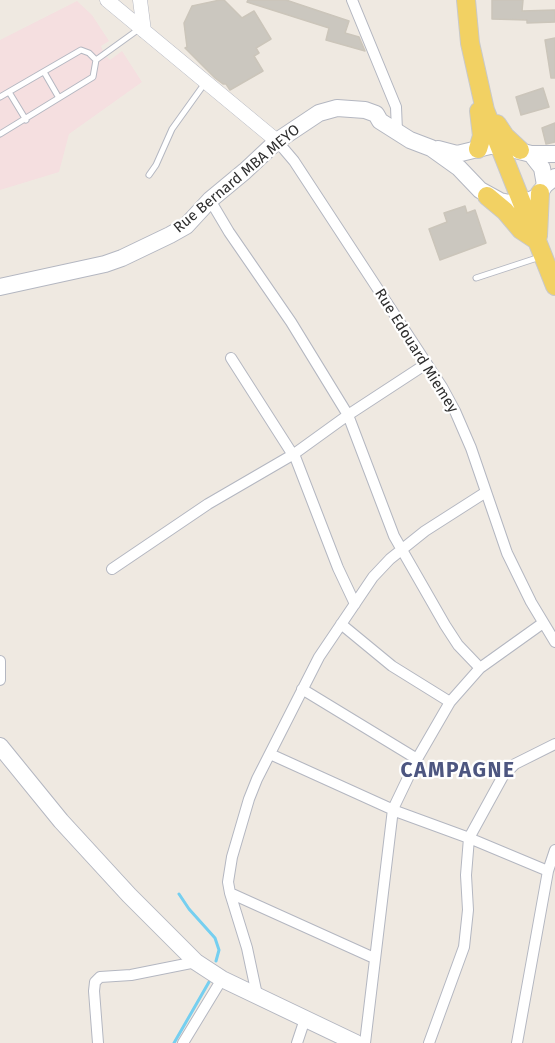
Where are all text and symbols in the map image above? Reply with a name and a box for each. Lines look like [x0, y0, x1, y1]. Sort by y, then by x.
street label: Rue Bernard MBA MEYO [170, 121, 304, 237]
street label: Rue Edouard Miemey [370, 286, 462, 416]
district label: CAMPAGNE [400, 758, 516, 784]

